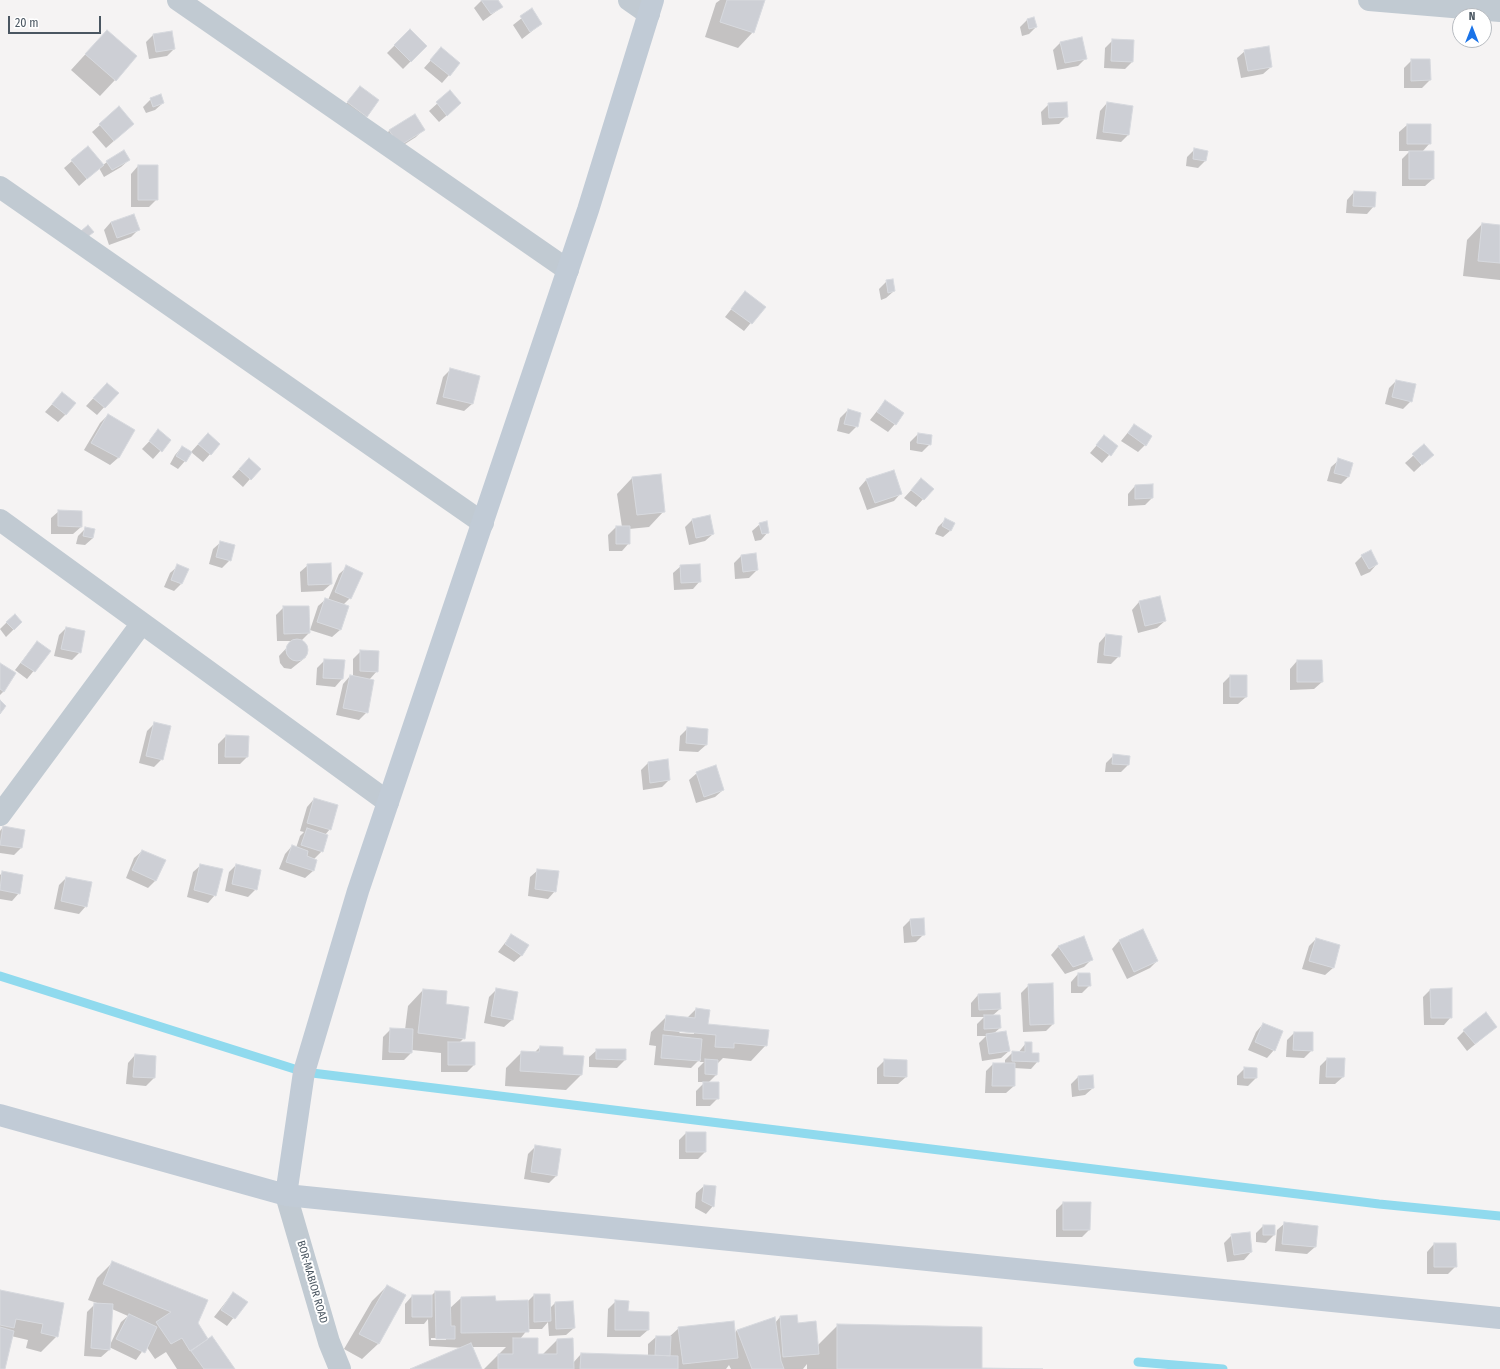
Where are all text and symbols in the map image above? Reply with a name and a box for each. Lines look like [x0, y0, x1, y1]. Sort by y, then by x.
scale bar [10, 8, 103, 34]
north arrow [1452, 8, 1492, 48]
text: N [1469, 10, 1475, 23]
text: 20 m [15, 16, 39, 30]
street label: BOR-MABIOR ROAD [294, 1239, 330, 1325]

